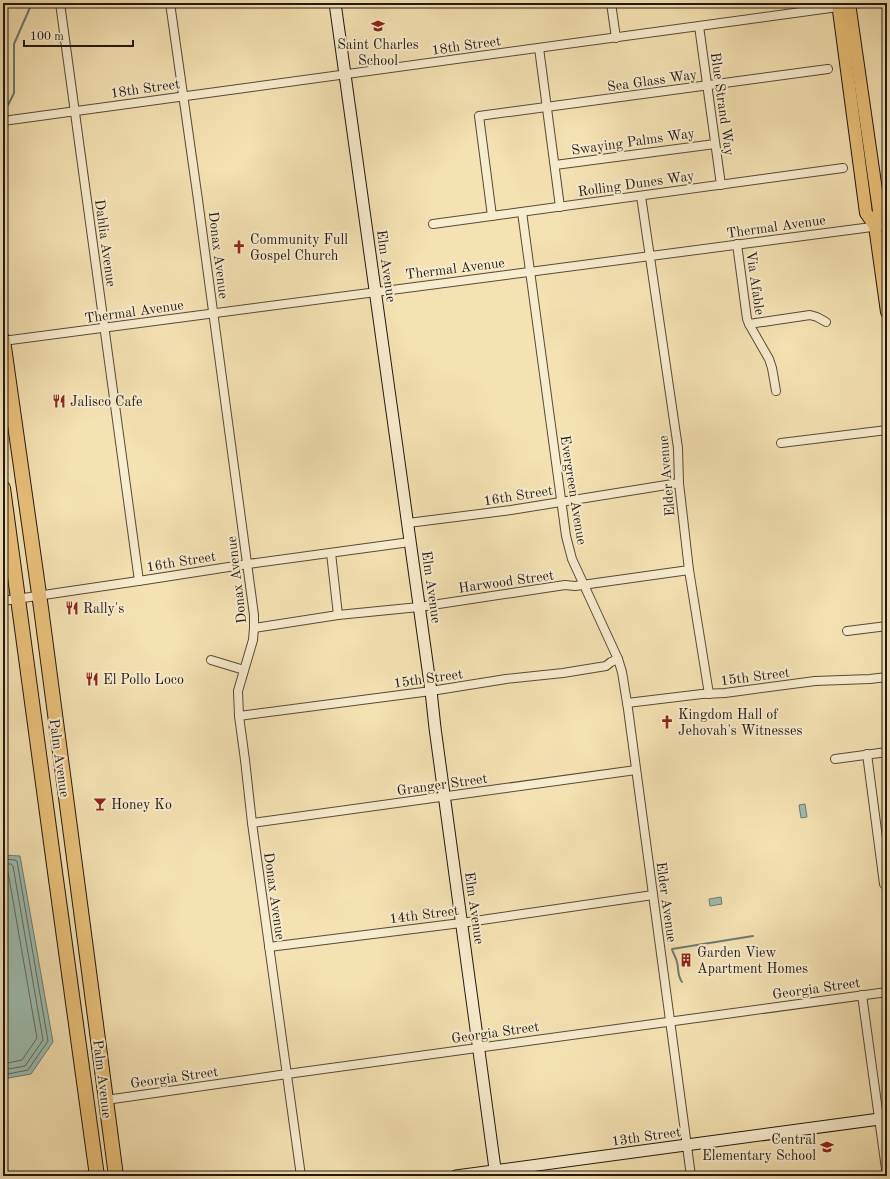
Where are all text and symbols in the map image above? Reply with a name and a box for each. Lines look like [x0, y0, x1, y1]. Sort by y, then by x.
school or university icon: Saint Charles School [370, 18, 386, 34]
scale bar [24, 22, 133, 48]
text: 100 m [30, 31, 64, 43]
street label: 18th Street [431, 34, 502, 58]
place label: Saint Charles School [337, 38, 419, 68]
street label: Blue Strand Way [708, 52, 736, 157]
street label: Sea Glass Way [606, 68, 699, 94]
street label: 18th Street [110, 77, 181, 101]
street label: Swaying Palms Way [570, 126, 696, 158]
street label: Rolling Dunes Way [577, 169, 696, 199]
street label: Dahlia Avenue [92, 198, 118, 288]
street label: Donax Avenue [206, 211, 230, 300]
street label: Thermal Avenue [726, 213, 827, 241]
street label: Elm Avenue [374, 229, 398, 303]
place label: Community Full Gospel Church [250, 233, 348, 263]
church icon: Community Full Gospel Church [231, 239, 247, 255]
street label: Via Afable [744, 250, 766, 316]
street label: Thermal Avenue [405, 256, 506, 282]
street label: Thermal Avenue [84, 298, 185, 326]
restaurant icon: Jalisco Cafe [51, 393, 67, 409]
place label: Jalisco Cafe [70, 395, 142, 409]
street label: Evergreen Avenue [557, 434, 589, 546]
street label: Elder Avenue [656, 435, 678, 517]
street label: 16th Street [483, 484, 554, 508]
street label: Donax Avenue [225, 535, 249, 624]
street label: 16th Street [146, 550, 217, 574]
street label: Elm Avenue [419, 550, 443, 624]
street label: Harwood Street [458, 568, 555, 596]
restaurant icon: Rally's [64, 600, 80, 616]
place label: Rally's [83, 602, 124, 616]
street label: 15th Street [720, 666, 791, 688]
street label: 15th Street [393, 667, 464, 691]
restaurant icon: El Pollo Loco [84, 671, 100, 687]
place label: El Pollo Loco [103, 673, 184, 687]
place label: Kingdom Hall of Jehovah's Witnesses [678, 708, 803, 738]
church icon: Kingdom Hall of Jehovah's Witnesses [659, 714, 675, 730]
street label: Palm Avenue [47, 718, 71, 798]
street label: Granger Street [396, 772, 488, 798]
bar icon: Honey Ko [92, 796, 108, 812]
place label: Honey Ko [111, 798, 172, 812]
street label: Donax Avenue [261, 852, 287, 941]
street label: Elder Avenue [653, 861, 679, 943]
street label: Elm Avenue [462, 871, 486, 945]
street label: 14th Street [389, 904, 460, 926]
place label: Garden View Apartment Homes [697, 946, 808, 976]
building icon: Garden View Apartment Homes [678, 952, 694, 968]
street label: Georgia Street [771, 976, 861, 1002]
street label: Georgia Street [450, 1020, 540, 1046]
street label: Palm Avenue [90, 1039, 114, 1119]
street label: Georgia Street [129, 1065, 219, 1091]
street label: 13th Street [611, 1125, 682, 1149]
place label: Central Elementary School [702, 1133, 816, 1163]
school or university icon: Central Elementary School [819, 1139, 835, 1155]

